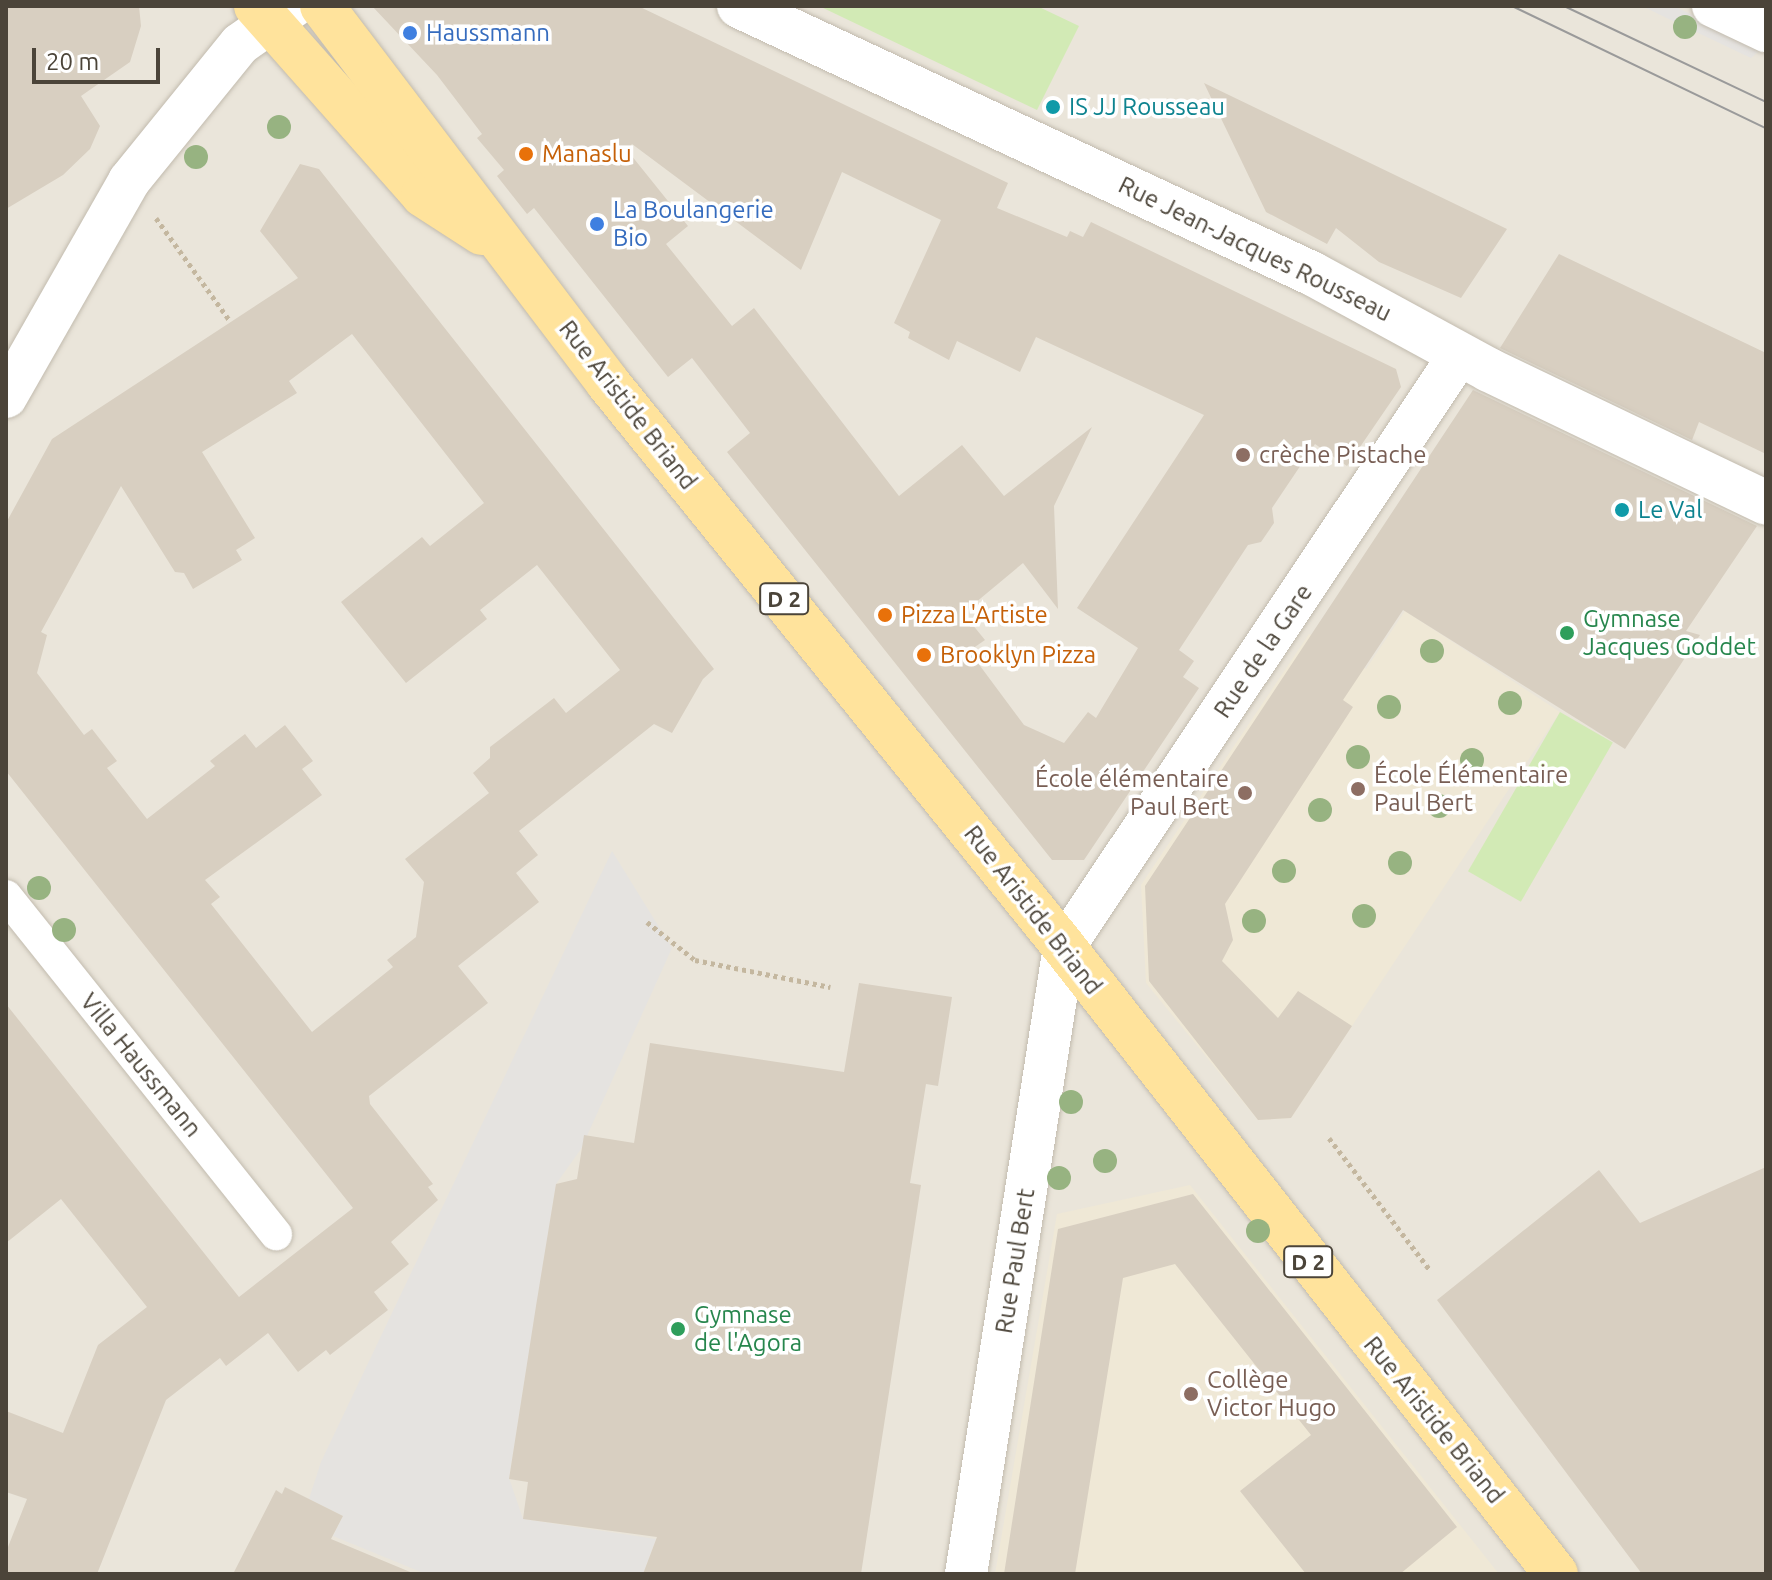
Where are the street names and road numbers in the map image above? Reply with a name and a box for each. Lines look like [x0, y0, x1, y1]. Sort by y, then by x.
street label: Rue Jean-Jacques Rousseau [1114, 170, 1396, 328]
street label: Rue Aristide Briand [553, 315, 703, 495]
street label: Rue de la Gare [1208, 579, 1318, 723]
road number: D 2 [758, 581, 810, 617]
street label: Rue Aristide Briand [958, 820, 1108, 1000]
street label: Villa Haussmann [74, 987, 208, 1143]
street label: Rue Paul Bert [989, 1186, 1041, 1336]
road number: D 2 [1282, 1244, 1334, 1280]
street label: Rue Aristide Briand [1358, 1331, 1510, 1509]

